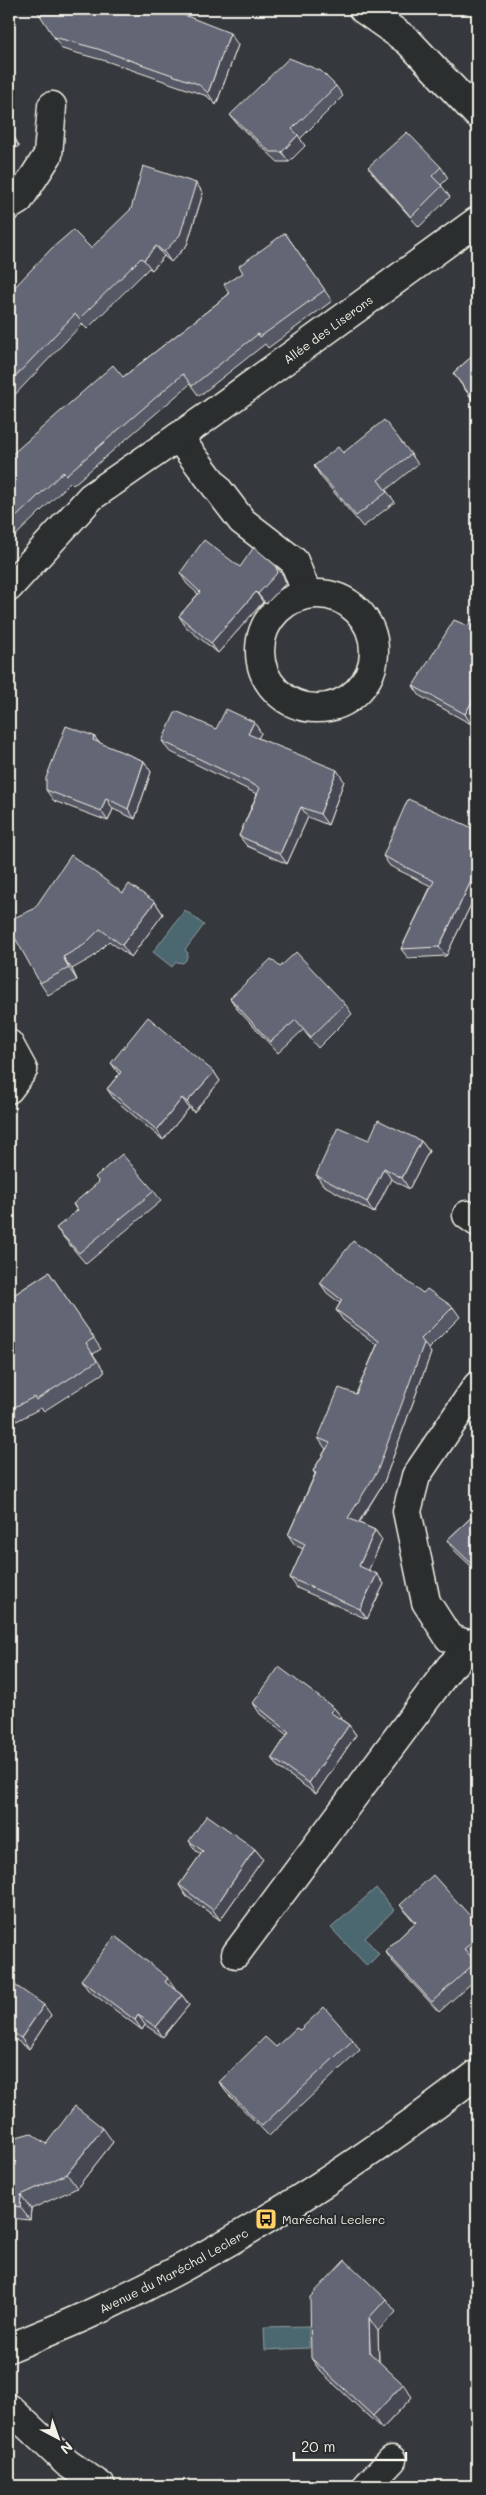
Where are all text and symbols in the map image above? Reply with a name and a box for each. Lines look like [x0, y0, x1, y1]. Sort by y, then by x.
street label: Allée des Liserons [280, 291, 376, 367]
bus stop icon: Maréchal Leclerc [254, 2207, 278, 2231]
place label: Maréchal Leclerc [282, 2211, 385, 2227]
street label: Avenue du Maréchal Leclerc [96, 2224, 251, 2316]
north arrow [32, 2412, 82, 2462]
scale bar [294, 2430, 406, 2462]
text: 20 m [301, 2436, 335, 2456]
text: N [57, 2438, 77, 2459]

